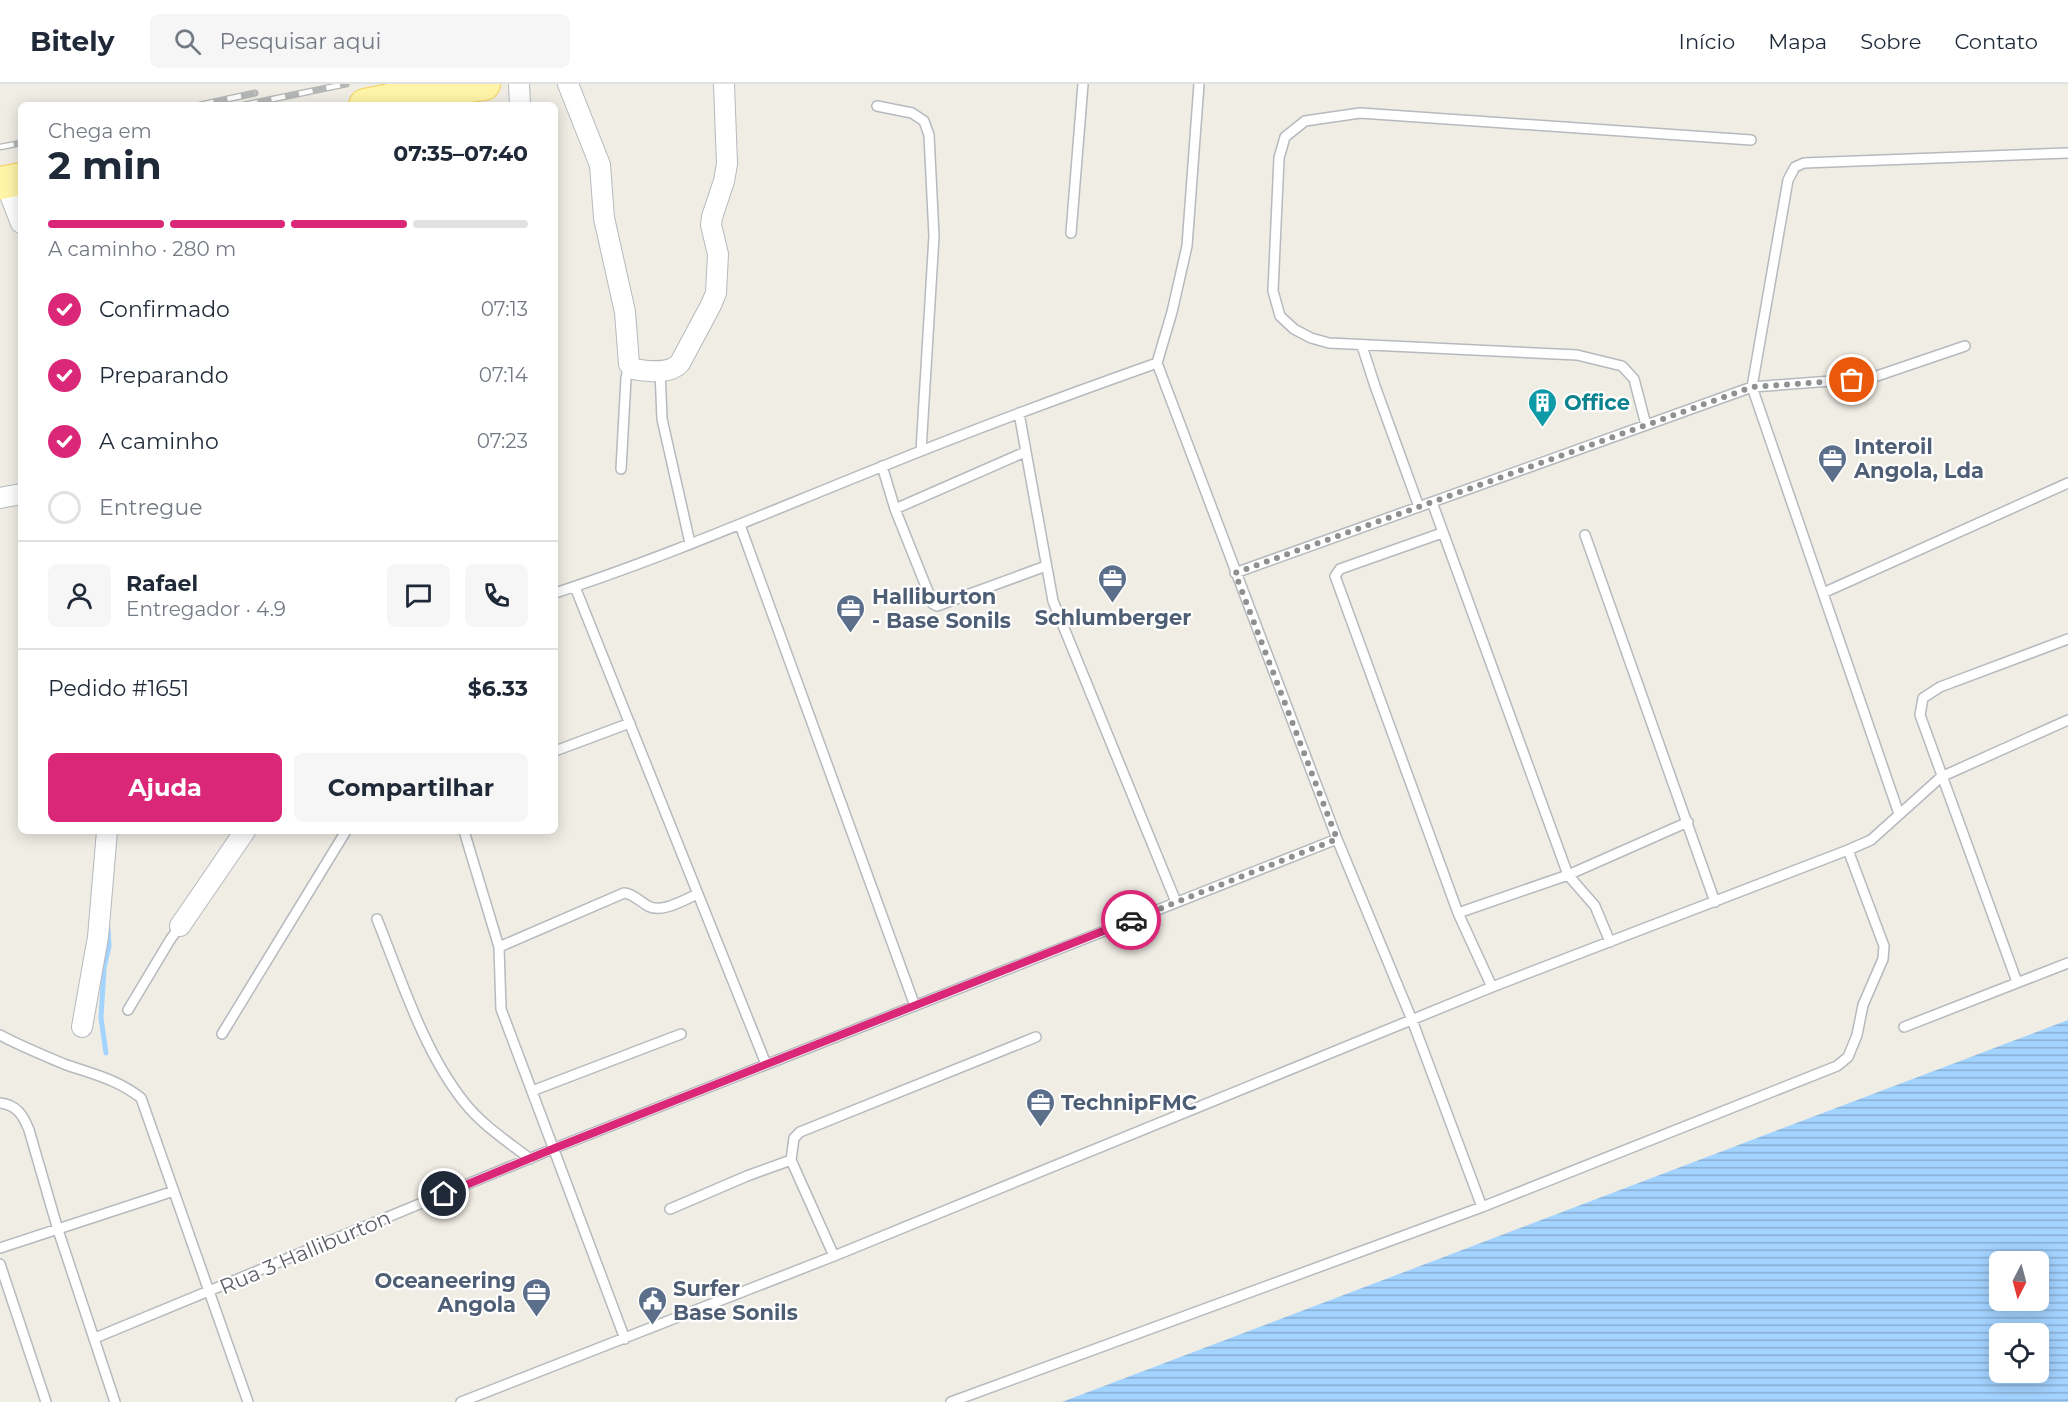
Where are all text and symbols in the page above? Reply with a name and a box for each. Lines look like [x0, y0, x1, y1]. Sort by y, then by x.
search box [150, 14, 570, 68]
text: Bitely [30, 24, 114, 58]
icon: search [171, 25, 204, 58]
text: Pesquisar aqui [219, 28, 381, 55]
text: Início [1679, 29, 1735, 54]
text: Mapa [1768, 29, 1827, 54]
text: Sobre [1860, 29, 1921, 54]
text: Contato [1954, 29, 2038, 54]
text: Chega em [48, 119, 152, 143]
text: 07:35–07:40 [393, 140, 528, 167]
text: 2 min [48, 141, 162, 189]
text: A caminho · 280 m [48, 237, 236, 261]
icon: check [48, 293, 81, 326]
text: Confirmado [99, 296, 230, 323]
text: 07:13 [481, 297, 528, 321]
pin [1826, 354, 1877, 405]
icon: check [48, 359, 81, 392]
text: Preparando [99, 362, 228, 389]
text: 07:14 [479, 363, 528, 387]
icon: bag [1835, 363, 1868, 396]
building icon: Office [1527, 386, 1559, 428]
place label: Office [1564, 390, 1630, 415]
icon: check [48, 425, 81, 458]
text: A caminho [99, 428, 219, 455]
text: 07:23 [477, 429, 528, 453]
place label: Interoil Angola, Lda [1853, 434, 1984, 483]
office icon: Interoil Angola, Lda [1817, 442, 1849, 484]
text: Entregue [99, 494, 203, 521]
office icon: Schlumberger [1097, 562, 1129, 604]
button: person [48, 564, 111, 627]
button: chat [387, 564, 450, 627]
button: phone [465, 564, 528, 627]
text: Rafael [126, 570, 198, 597]
place label: Halliburton - Base Sonils [872, 584, 1011, 633]
office icon: Halliburton - Base Sonils [835, 592, 867, 634]
text: Entregador · 4.9 [126, 597, 286, 621]
place label: Schlumberger [1035, 605, 1191, 630]
text: Pedido #1651 [48, 675, 189, 702]
text: $6.33 [468, 675, 528, 702]
button: Ajuda [48, 753, 282, 822]
button: Compartilhar [294, 753, 528, 822]
courier [1101, 890, 1161, 950]
icon: car [1115, 904, 1148, 937]
office icon: TechnipFMC [1024, 1086, 1056, 1128]
place label: TechnipFMC [1061, 1090, 1197, 1115]
pin [418, 1168, 469, 1219]
icon: home [427, 1177, 460, 1210]
street label: Rua 3 Halliburton [216, 1205, 394, 1299]
north arrow [1989, 1251, 2049, 1311]
map controls [1989, 1251, 2049, 1383]
place label: Oceaneering Angola [374, 1268, 516, 1317]
office icon: Oceaneering Angola [521, 1276, 553, 1318]
place label: Surfer Base Sonils [673, 1276, 798, 1325]
public building icon: Surfer Base Sonils [636, 1284, 668, 1326]
button: locate [1989, 1323, 2049, 1383]

